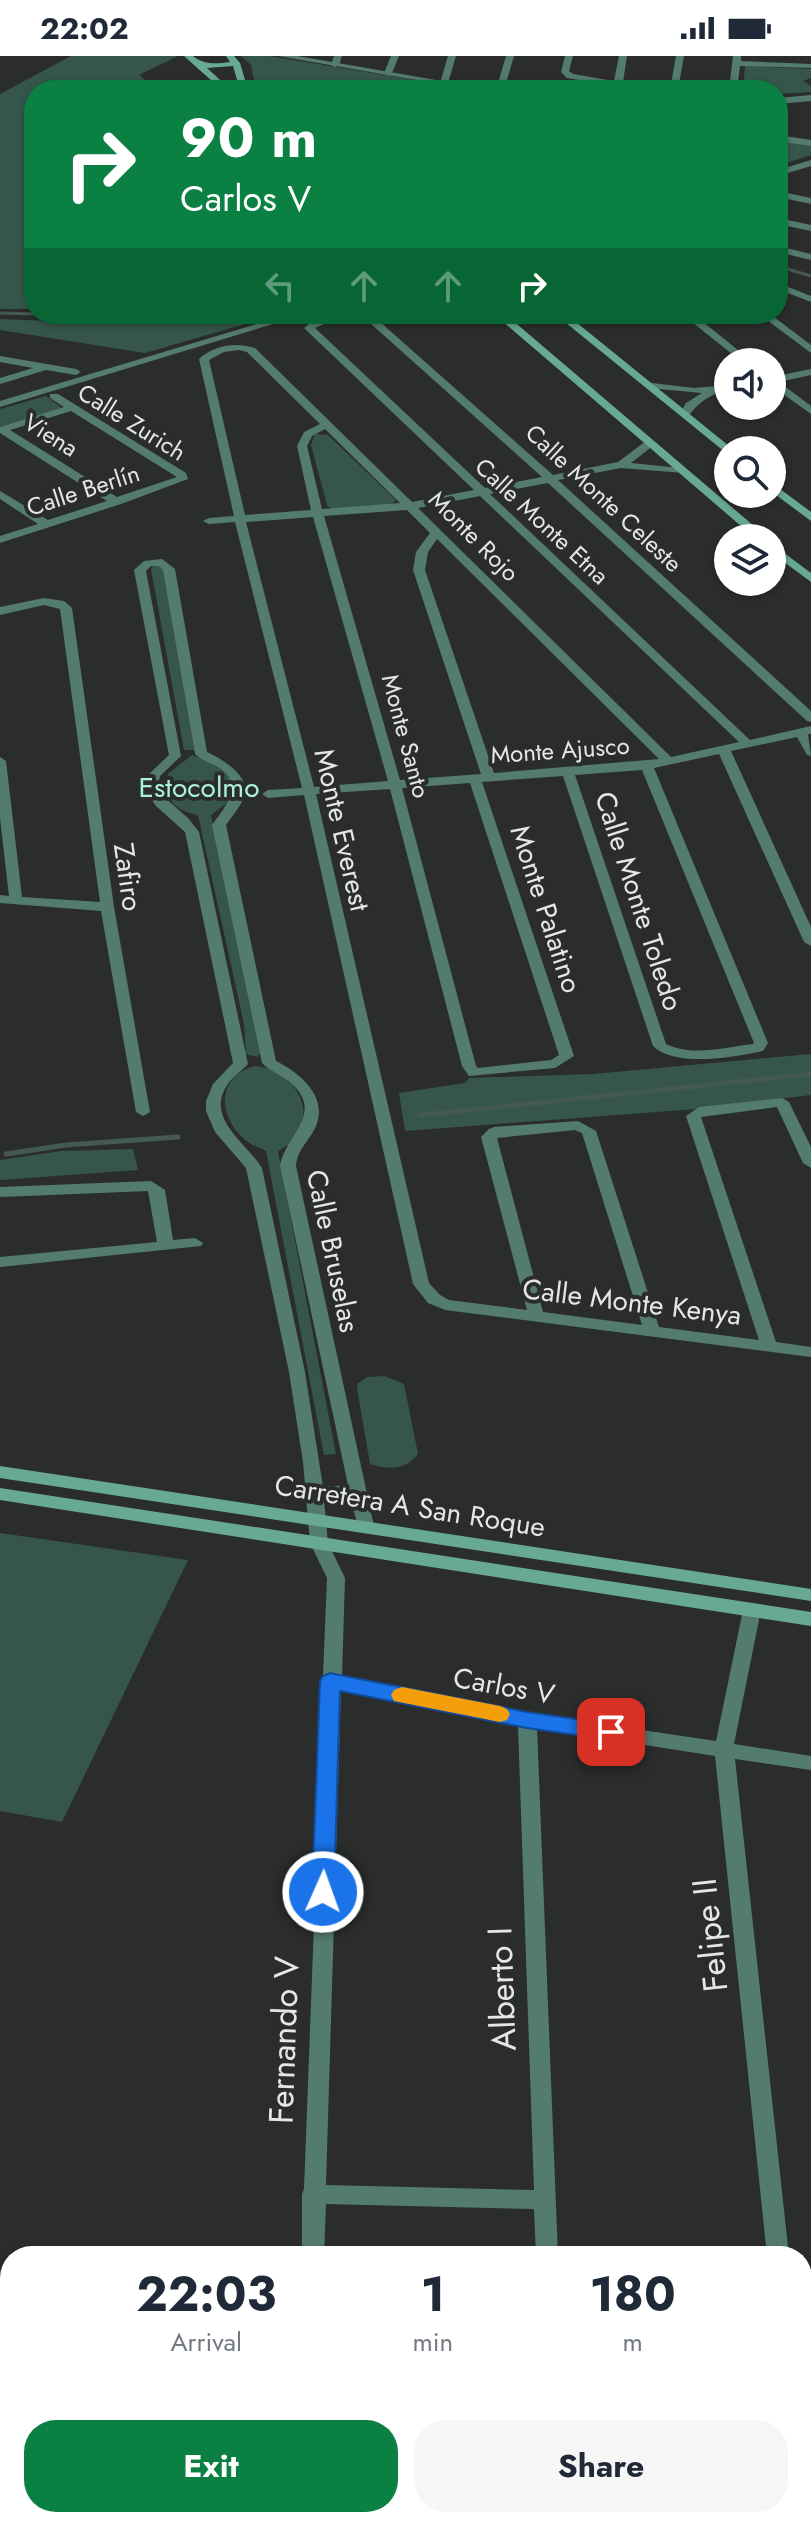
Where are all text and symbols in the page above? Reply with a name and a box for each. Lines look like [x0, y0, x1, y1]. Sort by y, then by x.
text: 22:02 [40, 7, 129, 50]
text: 90 m [180, 97, 317, 178]
icon: right [48, 112, 152, 216]
text: Carlos V [180, 172, 311, 224]
icon: left [258, 264, 302, 308]
icon: ahead [342, 264, 386, 308]
icon: ahead [426, 264, 470, 308]
icon: right [510, 264, 554, 308]
map controls [714, 348, 786, 596]
button: sound [714, 348, 786, 420]
street label: Calle Zurich [71, 375, 193, 469]
street label: Viena [17, 405, 85, 465]
street label: Calle Monte Celeste [518, 416, 690, 580]
button: search [714, 436, 786, 508]
street label: Calle Monte Etna [467, 449, 617, 593]
street label: Calle Berlín [22, 455, 144, 525]
street label: Monte Rojo [421, 483, 527, 589]
button: layers [714, 524, 786, 596]
street label: Monte Santo [373, 670, 439, 802]
street label: Monte Ajusco [489, 728, 631, 772]
street label: Monte Everest [303, 745, 381, 916]
park label: Estocolmo [139, 767, 259, 808]
street label: Calle Monte Toledo [584, 786, 694, 1016]
street label: Monte Palatino [500, 820, 592, 998]
street label: Zafiro [103, 840, 153, 914]
street label: Calle Bruselas [296, 1166, 370, 1336]
street label: Calle Monte Kenya [520, 1268, 744, 1336]
street label: Carretera A San Roque [272, 1464, 548, 1548]
street label: Carlos V [450, 1657, 558, 1715]
pin [577, 1698, 645, 1766]
icon: arrive [589, 1710, 633, 1754]
position arrow [281, 1850, 365, 1934]
street label: Felipe II [680, 1876, 740, 1994]
street label: Alberto I [475, 1926, 529, 2052]
street label: Fernando V [257, 1955, 311, 2125]
text: 22:03 [136, 2260, 276, 2329]
text: 1 [421, 2260, 445, 2329]
text: 180 [589, 2260, 676, 2329]
text: Arrival [170, 2323, 242, 2361]
text: min [413, 2323, 453, 2361]
text: m [622, 2323, 643, 2361]
button: Exit [24, 2420, 398, 2512]
button: Share [414, 2420, 788, 2512]

